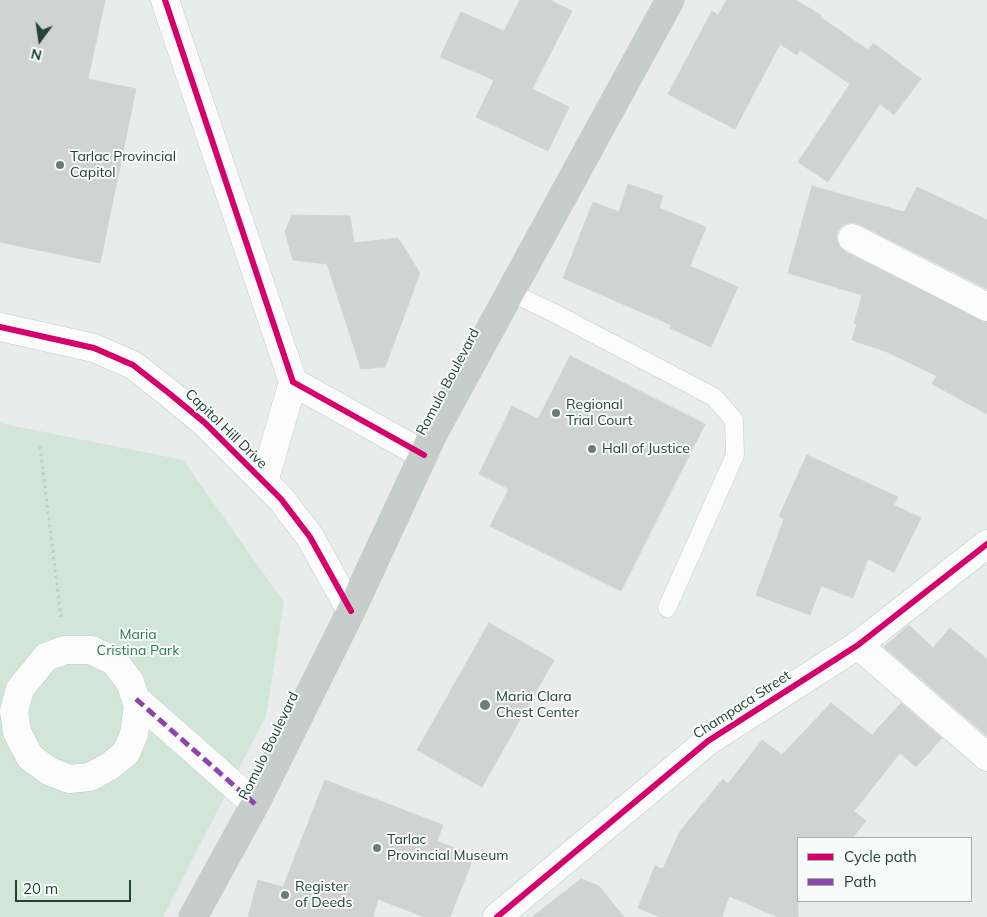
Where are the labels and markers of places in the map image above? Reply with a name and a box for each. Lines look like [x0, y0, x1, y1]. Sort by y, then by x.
place label: Tarlac Provincial Capitol [70, 149, 176, 182]
marker: Tarlac Provincial Capitol [54, 159, 66, 171]
place label: Regional Trial Court [566, 397, 633, 430]
marker: Regional Trial Court [550, 407, 562, 419]
place label: Hall of Justice [602, 441, 690, 457]
marker: Hall of Justice [586, 443, 598, 455]
place label: Maria Clara Chest Center [496, 689, 579, 722]
marker: Maria Clara Chest Center [478, 698, 492, 712]
place label: Tarlac Provincial Museum [387, 832, 508, 864]
marker: Tarlac Provincial Museum [371, 842, 383, 854]
place label: Register of Deeds [295, 879, 352, 912]
marker: Register of Deeds [279, 889, 291, 901]

